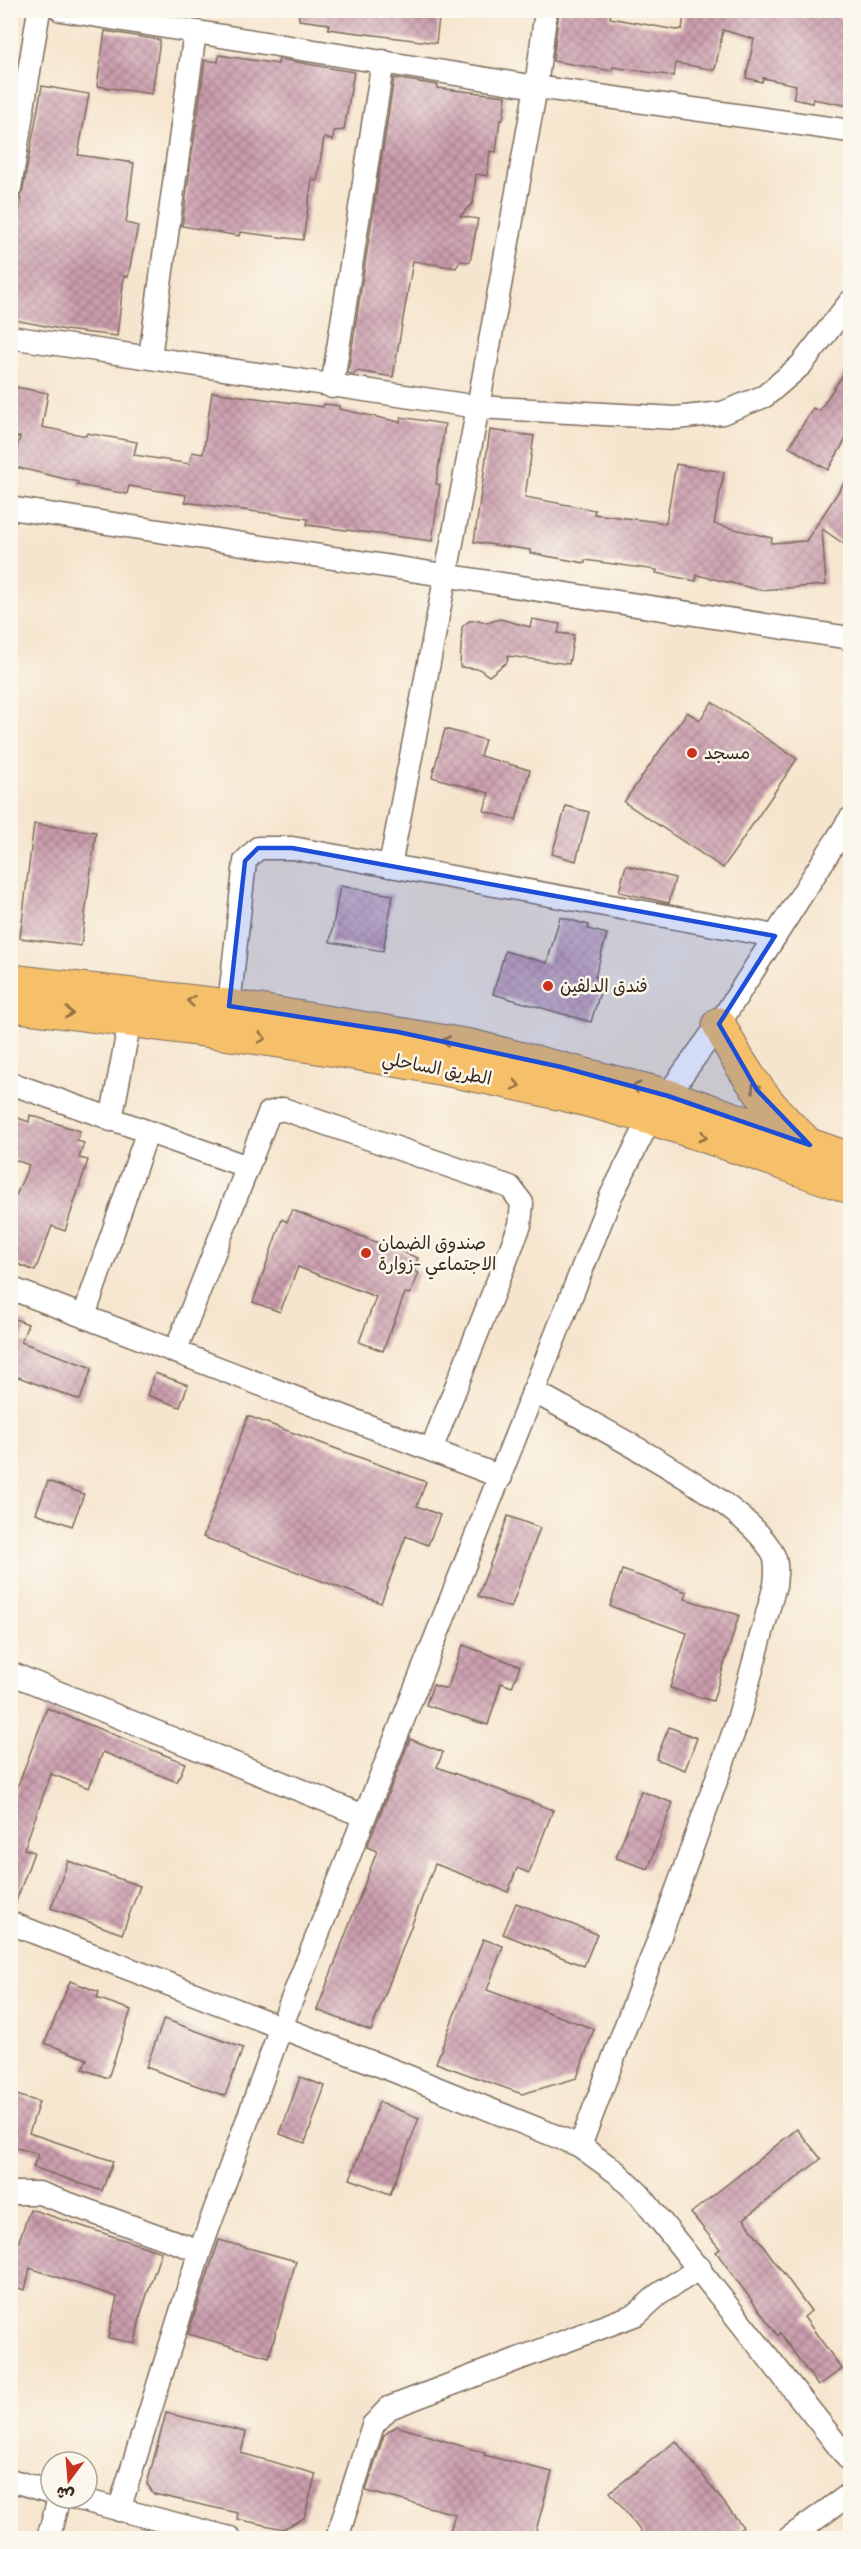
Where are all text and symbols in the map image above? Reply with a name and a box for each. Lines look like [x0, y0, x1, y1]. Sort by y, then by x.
place label: مسجد [704, 742, 750, 765]
marker: مسجد [685, 746, 699, 760]
place label: فندق الدلفين [560, 975, 648, 998]
marker: فندق الدلفين [541, 979, 555, 993]
one-way arrow [187, 996, 196, 1008]
one-way arrow [64, 1006, 73, 1018]
one-way arrow [257, 1032, 266, 1044]
one-way arrow [442, 1035, 452, 1048]
street label: الطريق الساحلي [380, 1047, 494, 1095]
one-way arrow [510, 1078, 520, 1091]
one-way arrow [631, 1082, 641, 1095]
one-way arrow [751, 1083, 762, 1094]
one-way arrow [697, 1129, 708, 1142]
place label: صندوق الضمان الاجتماعي -زوارة [378, 1232, 496, 1280]
marker: صندوق الضمان الاجتماعي -زوارة [359, 1246, 373, 1260]
north arrow [39, 2450, 99, 2510]
text: ش [54, 2481, 76, 2505]

